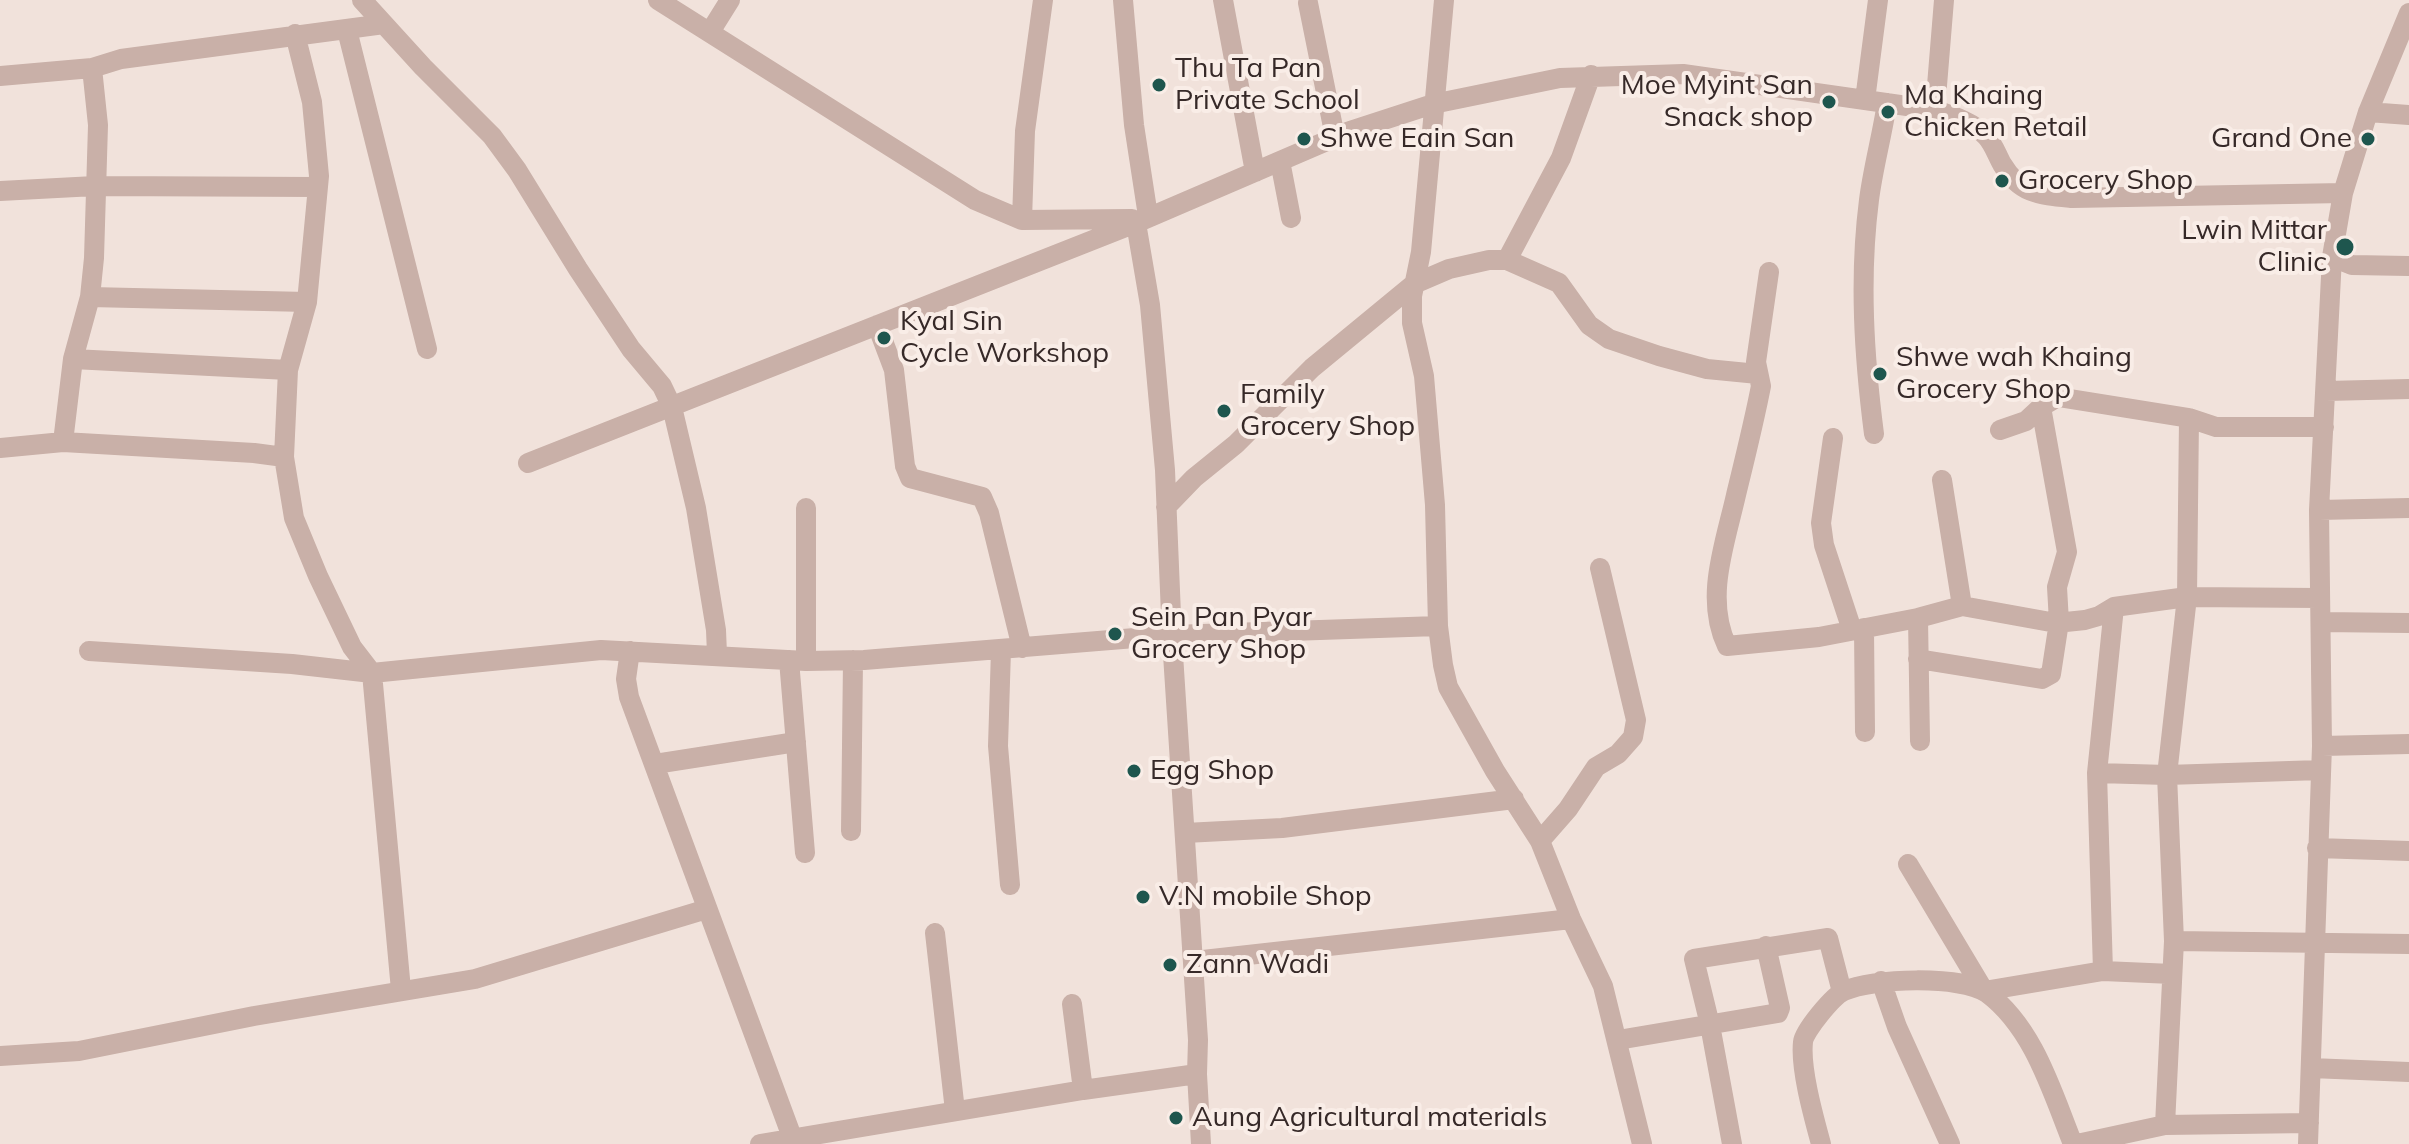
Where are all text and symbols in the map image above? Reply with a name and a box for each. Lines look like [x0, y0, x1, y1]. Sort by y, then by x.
place label: Thu Ta Pan Private School [1175, 52, 1360, 118]
place label: Moe Myint San Snack shop [1621, 69, 1813, 135]
marker: Thu Ta Pan Private School [1150, 76, 1168, 94]
place label: Ma Khaing Chicken Retail [1904, 79, 2087, 145]
marker: Moe Myint San Snack shop [1820, 93, 1838, 111]
marker: Ma Khaing Chicken Retail [1879, 103, 1897, 121]
place label: Shwe Eain San [1320, 122, 1514, 156]
place label: Grand One [2211, 122, 2352, 156]
marker: Shwe Eain San [1295, 130, 1313, 148]
marker: Grand One [2359, 130, 2377, 148]
place label: Grocery Shop [2018, 164, 2193, 198]
marker: Grocery Shop [1993, 172, 2011, 190]
place label: Lwin Mittar Clinic [2181, 214, 2327, 280]
marker: Lwin Mittar Clinic [2334, 236, 2356, 258]
place label: Kyal Sin Cycle Workshop [900, 305, 1109, 371]
marker: Kyal Sin Cycle Workshop [875, 329, 893, 347]
place label: Shwe wah Khaing Grocery Shop [1896, 341, 2132, 407]
marker: Shwe wah Khaing Grocery Shop [1871, 365, 1889, 383]
place label: Family Grocery Shop [1240, 378, 1415, 444]
marker: Family Grocery Shop [1215, 402, 1233, 420]
place label: Sein Pan Pyar Grocery Shop [1131, 601, 1312, 667]
marker: Sein Pan Pyar Grocery Shop [1106, 625, 1124, 643]
place label: Egg Shop [1150, 754, 1274, 788]
marker: Egg Shop [1125, 762, 1143, 780]
place label: V.N mobile Shop [1159, 880, 1372, 914]
marker: V.N mobile Shop [1134, 888, 1152, 906]
place label: Zann Wadi [1186, 948, 1329, 982]
marker: Zann Wadi [1161, 956, 1179, 974]
place label: Aung Agricultural materials [1192, 1101, 1547, 1135]
marker: Aung Agricultural materials [1167, 1109, 1185, 1127]

